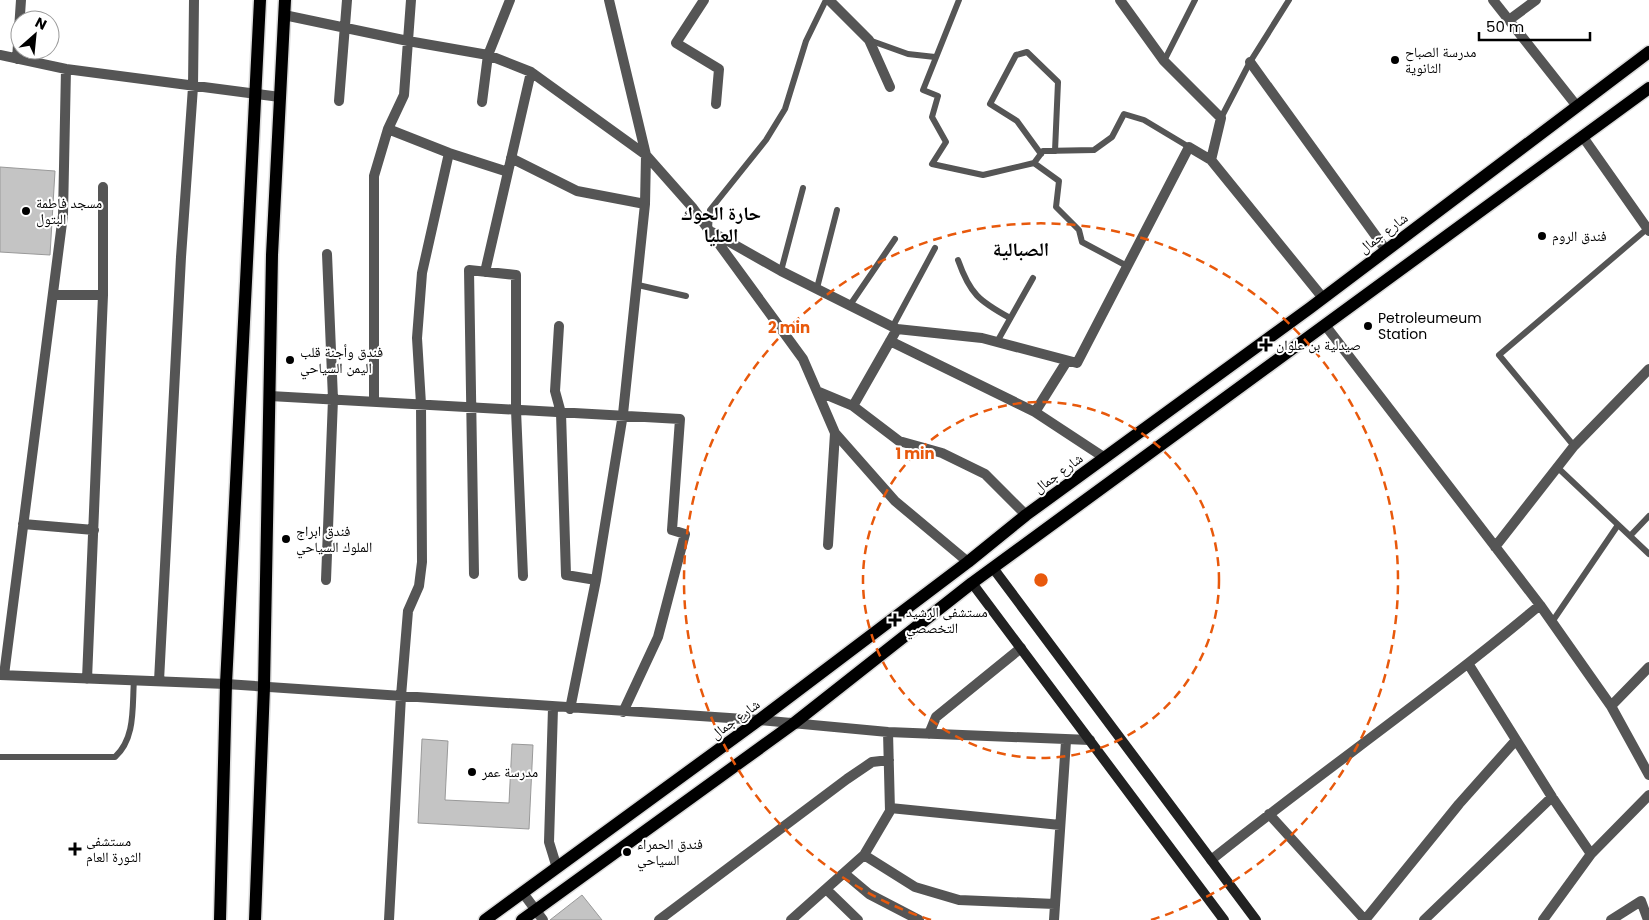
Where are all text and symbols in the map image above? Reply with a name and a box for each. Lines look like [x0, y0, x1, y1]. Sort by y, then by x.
north arrow [10, 10, 60, 60]
scale bar [1479, 10, 1590, 42]
text: N [32, 12, 50, 35]
text: 50 m [1486, 16, 1524, 37]
place label: مدرسة الصباح الثانوية [1405, 42, 1476, 78]
marker: مدرسة الصباح الثانوية [1389, 54, 1401, 66]
place label: مسجد فاطمة البتول [36, 193, 102, 229]
district label: حارة الحوك العليا [681, 200, 761, 249]
marker: مسجد فاطمة البتول [20, 205, 32, 217]
street label: شارع جمال [1354, 208, 1412, 258]
place label: فندق الروم [1552, 226, 1607, 246]
marker: فندق الروم [1536, 230, 1548, 242]
district label: الصبالية [993, 236, 1049, 263]
place label: Petroleumeum Station [1378, 308, 1482, 344]
text: 2 min [768, 317, 810, 338]
marker: Petroleumeum Station [1362, 320, 1374, 332]
place label: صيدلية بن علوان [1276, 335, 1361, 355]
marker: صيدلية بن علوان [1260, 339, 1272, 351]
place label: فندق وأجنة قلب اليمن السياحي [300, 342, 383, 380]
marker: فندق وأجنة قلب اليمن السياحي [284, 354, 296, 366]
text: 1 min [895, 443, 935, 464]
street label: شارع جمال [1029, 448, 1087, 498]
place label: فندق ابراج الملوك السياحي [296, 521, 372, 559]
marker: فندق ابراج الملوك السياحي [280, 533, 292, 545]
centre of rings [1032, 571, 1050, 589]
place label: مستشفى الرشيد التخصصي [906, 602, 988, 640]
marker: مستشفى الرشيد التخصصي [888, 613, 902, 627]
street label: شارع جمال [706, 694, 764, 744]
place label: مدرسة عمر [481, 762, 538, 782]
marker: مدرسة عمر [466, 766, 478, 778]
place label: مستشفى الثورة العام [86, 831, 141, 867]
place label: فندق الحمراء السياحي [637, 834, 703, 872]
marker: مستشفى الثورة العام [68, 842, 82, 856]
marker: فندق الحمراء السياحي [621, 846, 633, 858]

